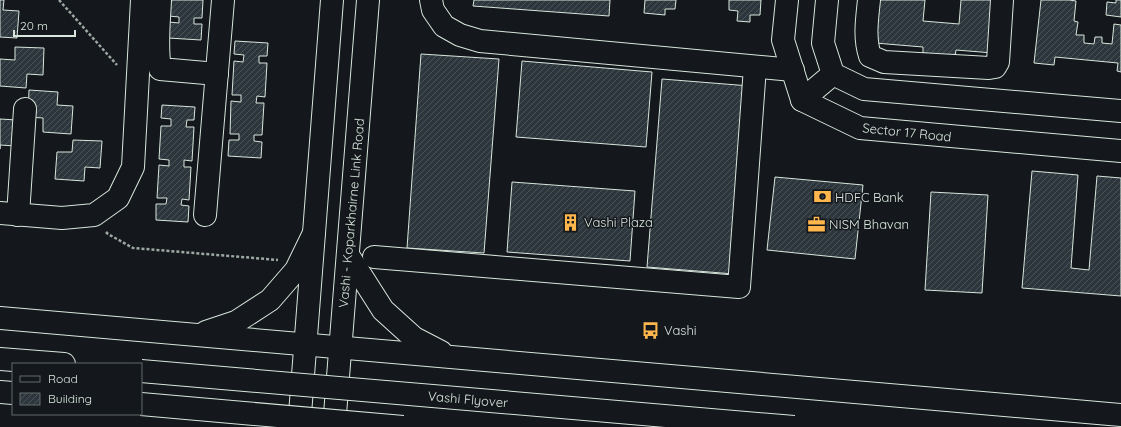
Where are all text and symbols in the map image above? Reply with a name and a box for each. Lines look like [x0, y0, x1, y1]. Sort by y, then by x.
scale bar [14, 12, 75, 38]
text: 20 m [20, 18, 48, 33]
street label: Vashi - Koparkhairne Link Road [335, 118, 367, 308]
street label: Sector 17 Road [862, 119, 952, 145]
bank icon: HDFC Bank [812, 187, 832, 207]
place label: HDFC Bank [835, 189, 904, 205]
building icon: Vashi Plaza [561, 212, 581, 232]
place label: Vashi Plaza [584, 214, 653, 230]
office icon: NISM Bhavan [806, 214, 826, 234]
place label: NISM Bhavan [829, 216, 909, 232]
bus stop icon: Vashi [641, 320, 661, 340]
place label: Vashi [664, 322, 697, 338]
legend [12, 363, 142, 415]
text: Road [48, 371, 78, 386]
street label: Vashi Flyover [427, 388, 509, 410]
text: Building [48, 391, 92, 406]

